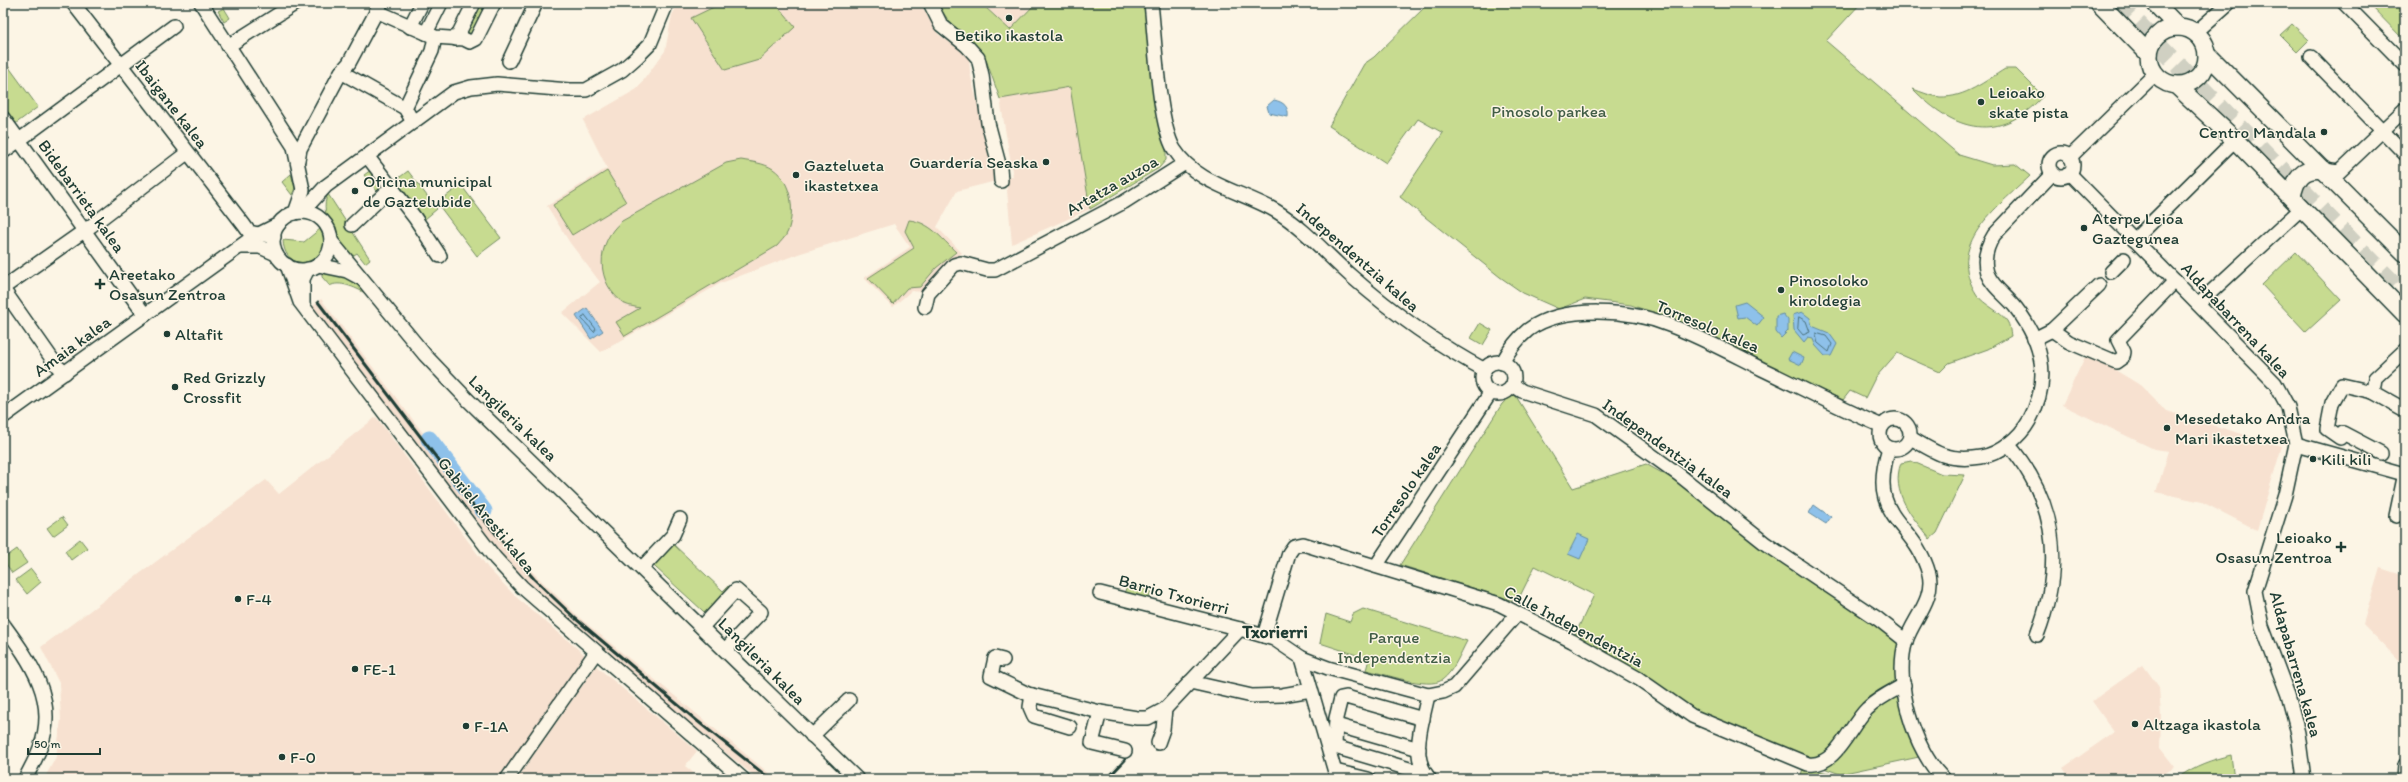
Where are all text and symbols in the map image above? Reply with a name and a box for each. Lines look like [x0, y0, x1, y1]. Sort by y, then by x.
marker: Betiko ikastola [1004, 13, 1014, 23]
place label: Betiko ikastola [955, 25, 1063, 45]
street label: Ibaigane kalea [131, 56, 213, 152]
place label: Leioako skate pista [1989, 82, 2069, 122]
marker: Leioako skate pista [1976, 97, 1986, 107]
park label: Pinosolo parkea [1491, 101, 1607, 121]
place label: Centro Mandala [2199, 122, 2316, 142]
marker: Centro Mandala [2319, 127, 2329, 137]
street label: Bidebarrieta kalea [34, 136, 130, 257]
street label: Artatza auzoa [1063, 151, 1162, 219]
place label: Guardería Seaska [909, 152, 1038, 172]
place label: Gaztelueta ikastetxea [804, 155, 884, 195]
marker: Guardería Seaska [1041, 157, 1051, 167]
marker: Gaztelueta ikastetxea [791, 170, 801, 180]
place label: Oficina municipal de Gaztelubide [363, 171, 492, 211]
marker: Oficina municipal de Gaztelubide [350, 186, 360, 196]
street label: Independentzia kalea [1292, 198, 1424, 316]
place label: Aterpe Leioa Gaztegunea [2092, 208, 2183, 248]
marker: Aterpe Leioa Gaztegunea [2079, 223, 2089, 233]
street label: Aldapabarrena kalea [2177, 258, 2295, 382]
place label: Areetako Osasun Zentroa [109, 264, 226, 304]
place label: Pinosoloko kiroldegia [1789, 270, 1868, 310]
marker: Areetako Osasun Zentroa [94, 278, 106, 290]
marker: Pinosoloko kiroldegia [1776, 285, 1786, 295]
street label: Torresolo kalea [1653, 295, 1763, 357]
street label: Amaia kalea [30, 311, 115, 381]
place label: Altafit [175, 324, 223, 344]
marker: Altafit [162, 329, 172, 339]
place label: Red Grizzly Crossfit [183, 367, 266, 407]
street label: Langileria kalea [465, 371, 561, 465]
marker: Red Grizzly Crossfit [170, 382, 180, 392]
street label: Independentzia kalea [1599, 394, 1737, 502]
place label: Mesedetako Andra Mari ikastetxea [2175, 408, 2311, 448]
marker: Mesedetako Andra Mari ikastetxea [2162, 423, 2172, 433]
street label: Torresolo kalea [1367, 439, 1445, 541]
place label: Kili kili [2321, 449, 2371, 469]
street label: Gabriel Aresti kalea [434, 453, 540, 577]
marker: Kili kili [2308, 454, 2318, 464]
place label: Leioako Osasun Zentroa [2215, 527, 2332, 567]
marker: Leioako Osasun Zentroa [2335, 541, 2347, 553]
street label: Barrio Txorierri [1117, 570, 1231, 618]
street label: Calle Independentzia [1501, 581, 1647, 671]
place label: F-4 [246, 589, 272, 609]
street label: Aldapabarrena kalea [2266, 589, 2326, 739]
marker: F-4 [233, 594, 243, 604]
street label: Langileria kalea [714, 613, 810, 709]
district label: Txorierri [1241, 621, 1308, 643]
park label: Parque Independentzia [1337, 627, 1451, 667]
place label: FE-1 [363, 659, 396, 679]
marker: FE-1 [350, 664, 360, 674]
place label: Altzaga ikastola [2143, 714, 2261, 734]
place label: F-1A [474, 716, 508, 736]
marker: Altzaga ikastola [2130, 719, 2140, 729]
marker: F-1A [461, 721, 471, 731]
scale bar [28, 730, 100, 756]
text: 50 m [34, 737, 60, 751]
place label: F-0 [290, 747, 316, 767]
marker: F-0 [277, 752, 287, 762]

